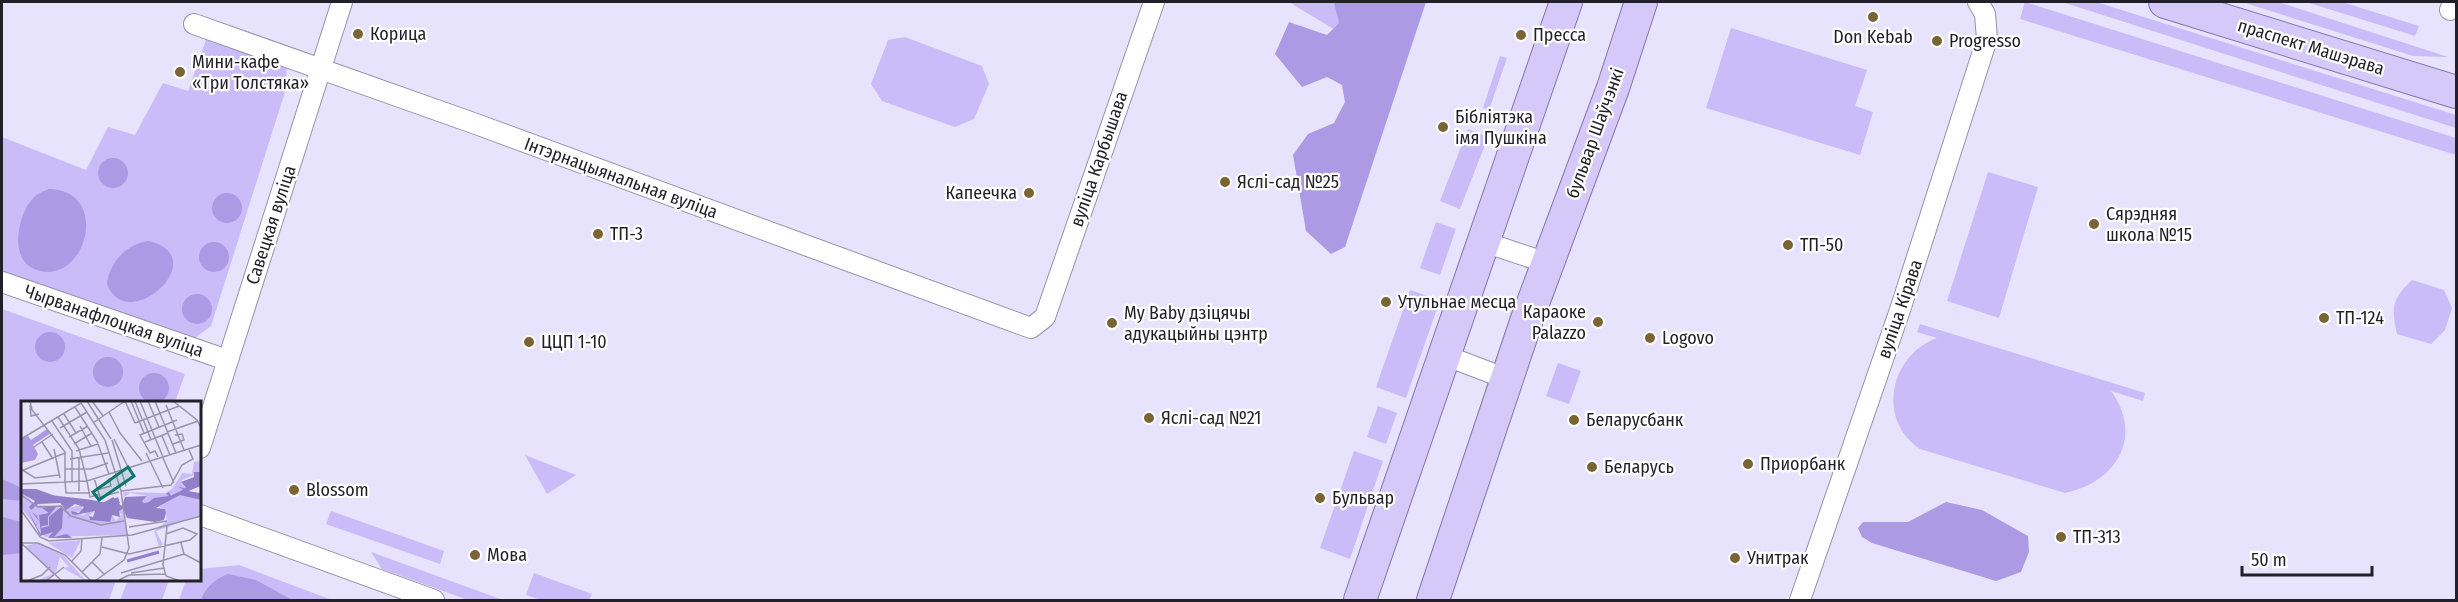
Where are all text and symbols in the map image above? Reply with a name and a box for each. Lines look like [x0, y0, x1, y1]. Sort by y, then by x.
marker: Don Kebab [1866, 10, 1880, 24]
street label: праспект Машэрава [2235, 14, 2387, 80]
place label: Корица [370, 23, 427, 45]
place label: Пресса [1533, 24, 1586, 46]
place label: Don Kebab [1833, 26, 1913, 48]
marker: Корица [351, 27, 365, 41]
marker: Пресса [1514, 28, 1528, 42]
place label: Progresso [1949, 30, 2021, 52]
marker: Progresso [1930, 34, 1944, 48]
place label: Мини-кафе «Три Толстяка» [192, 51, 309, 94]
marker: Мини-кафе «Три Толстяка» [173, 65, 187, 79]
street label: бульвар Шаўчэнкі [1561, 65, 1629, 201]
street label: вуліца Карбышава [1066, 88, 1133, 230]
place label: Бібліятэка імя Пушкіна [1455, 106, 1547, 149]
marker: Бібліятэка імя Пушкіна [1436, 120, 1450, 134]
street label: Інтэрнацыянальная вуліца [521, 133, 721, 223]
street label: Савецкая вуліца [241, 162, 301, 287]
place label: Яслі-сад №25 [1237, 171, 1339, 193]
marker: Яслі-сад №25 [1218, 175, 1232, 189]
place label: Капеечка [945, 182, 1017, 204]
marker: Капеечка [1022, 186, 1036, 200]
place label: Сярэдняя школа №15 [2106, 203, 2192, 246]
marker: Сярэдняя школа №15 [2087, 217, 2101, 231]
place label: ТП-3 [610, 223, 643, 245]
marker: ТП-3 [591, 227, 605, 241]
place label: ТП-50 [1800, 234, 1843, 256]
marker: ТП-50 [1781, 238, 1795, 252]
street label: вуліца Кірава [1873, 257, 1927, 361]
street label: Чырванафлоцкая вуліца [22, 280, 206, 362]
place label: Утульнае месца [1397, 291, 1517, 313]
marker: Утульнае месца [1379, 295, 1393, 309]
place label: Караоке Palazzo [1523, 301, 1586, 344]
place label: My Baby дзіцячы адукацыйны цэнтр [1124, 302, 1268, 345]
place label: ТП-124 [2336, 307, 2384, 329]
marker: ТП-124 [2317, 311, 2331, 325]
marker: Караоке Palazzo [1591, 315, 1605, 329]
marker: My Baby дзіцячы адукацыйны цэнтр [1105, 316, 1119, 330]
place label: Logovo [1662, 327, 1714, 349]
place label: ЦЦП 1-10 [541, 331, 607, 353]
marker: Logovo [1643, 331, 1657, 345]
marker: ЦЦП 1-10 [522, 335, 536, 349]
inset map [21, 401, 201, 581]
place label: Яслі-сад №21 [1161, 407, 1261, 429]
place label: Беларусбанк [1586, 409, 1684, 431]
marker: Яслі-сад №21 [1142, 411, 1156, 425]
marker: Беларусбанк [1567, 413, 1581, 427]
place label: Приорбанк [1760, 453, 1846, 475]
place label: Беларусь [1604, 456, 1674, 478]
marker: Приорбанк [1741, 457, 1755, 471]
marker: Беларусь [1585, 460, 1599, 474]
place label: Blossom [306, 479, 368, 501]
marker: Blossom [287, 483, 301, 497]
place label: Бульвар [1332, 487, 1394, 509]
marker: Бульвар [1313, 491, 1327, 505]
place label: ТП-313 [2073, 526, 2121, 548]
marker: ТП-313 [2054, 530, 2068, 544]
scale bar [2242, 539, 2372, 577]
place label: Мова [487, 544, 527, 566]
place label: Унитрак [1746, 547, 1809, 569]
marker: Мова [468, 548, 482, 562]
text: 50 m [2251, 549, 2287, 571]
marker: Унитрак [1728, 551, 1742, 565]

